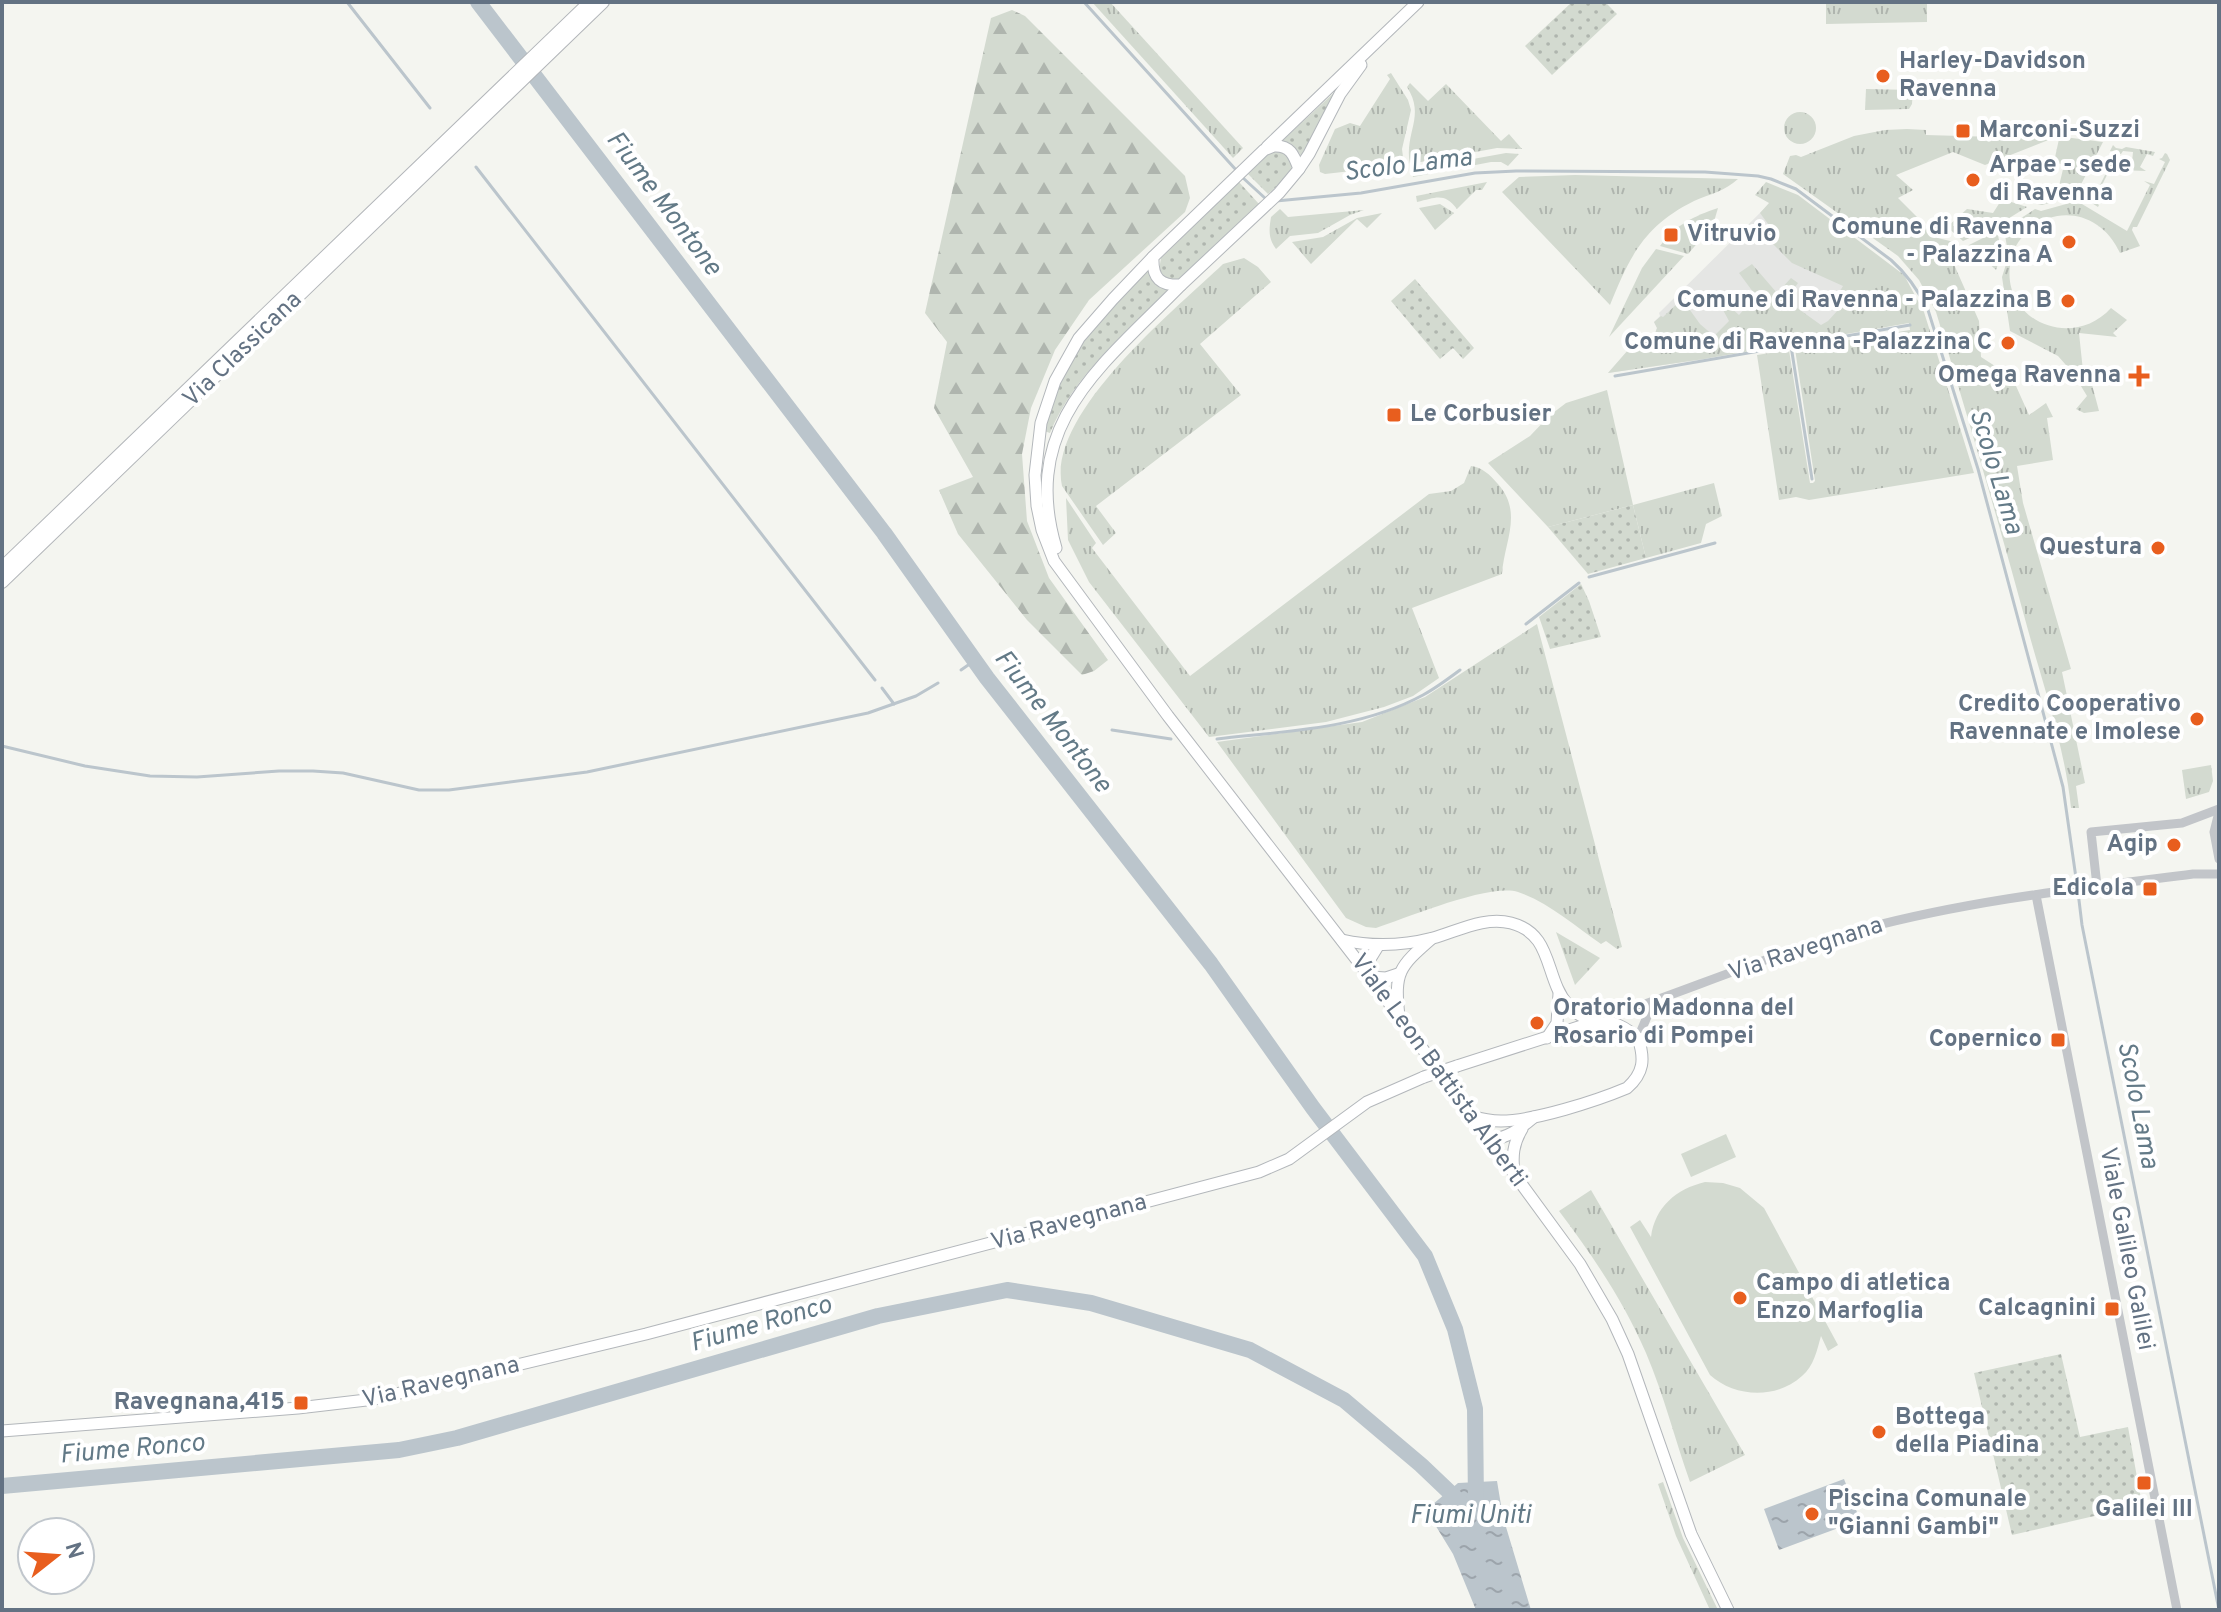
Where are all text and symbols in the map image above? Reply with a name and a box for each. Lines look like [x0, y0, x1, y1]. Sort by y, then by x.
place label: Harley-Davidson Ravenna [1899, 47, 2086, 105]
marker: Harley-Davidson Ravenna [1874, 67, 1892, 85]
place label: Marconi-Suzzi [1979, 116, 2140, 146]
marker: Marconi-Suzzi [1954, 122, 1972, 140]
water label: Fiume Montone [598, 125, 729, 283]
water label: Scolo Lama [1342, 142, 1475, 190]
place label: Arpae - sede di Ravenna [1989, 151, 2131, 209]
marker: Arpae - sede di Ravenna [1964, 171, 1982, 189]
place label: Comune di Ravenna - Palazzina A [1831, 213, 2053, 271]
place label: Vitruvio [1687, 220, 1777, 250]
marker: Vitruvio [1662, 226, 1680, 244]
marker: Comune di Ravenna - Palazzina A [2060, 233, 2078, 251]
street label: Via Classicana [177, 286, 309, 414]
place label: Comune di Ravenna - Palazzina B [1677, 286, 2052, 316]
marker: Comune di Ravenna - Palazzina B [2059, 292, 2077, 310]
place label: Comune di Ravenna -Palazzina C [1624, 328, 1992, 358]
marker: Comune di Ravenna -Palazzina C [1999, 334, 2017, 352]
place label: Omega Ravenna [1938, 361, 2121, 391]
marker: Omega Ravenna [2128, 365, 2150, 387]
place label: Le Corbusier [1410, 400, 1552, 430]
water label: Scolo Lama [1960, 405, 2030, 539]
marker: Le Corbusier [1385, 406, 1403, 424]
place label: Questura [2039, 533, 2142, 563]
marker: Questura [2149, 539, 2167, 557]
water label: Fiume Montone [986, 644, 1119, 801]
place label: Credito Cooperativo Ravennate e Imolese [1949, 690, 2181, 748]
marker: Credito Cooperativo Ravennate e Imolese [2188, 710, 2206, 728]
place label: Agip [2107, 830, 2158, 860]
marker: Agip [2165, 836, 2183, 854]
place label: Edicola [2052, 874, 2134, 904]
marker: Edicola [2141, 880, 2159, 898]
street label: Via Ravegnana [1725, 911, 1887, 989]
street label: Viale Leon Battista Alberti [1343, 948, 1533, 1194]
place label: Oratorio Madonna del Rosario di Pompei [1553, 994, 1794, 1052]
marker: Oratorio Madonna del Rosario di Pompei [1528, 1014, 1546, 1032]
place label: Copernico [1929, 1025, 2042, 1055]
marker: Copernico [2049, 1031, 2067, 1049]
water label: Scolo Lama [2108, 1039, 2166, 1172]
street label: Viale Galileo Galilei [2092, 1145, 2160, 1353]
street label: Via Ravegnana [988, 1188, 1150, 1258]
place label: Campo di atletica Enzo Marfoglia [1756, 1269, 1950, 1327]
water label: Fiume Ronco [687, 1289, 836, 1361]
marker: Campo di atletica Enzo Marfoglia [1731, 1289, 1749, 1307]
place label: Calcagnini [1978, 1294, 2096, 1324]
marker: Calcagnini [2103, 1300, 2121, 1318]
street label: Via Ravegnana [360, 1350, 522, 1416]
place label: Ravegnana,415 [114, 1388, 285, 1418]
marker: Ravegnana,415 [292, 1394, 310, 1412]
place label: Bottega della Piadina [1895, 1403, 2039, 1461]
marker: Bottega della Piadina [1870, 1423, 1888, 1441]
water label: Fiume Ronco [58, 1427, 206, 1473]
marker: Galilei III [2135, 1474, 2153, 1492]
place label: Piscina Comunale "Gianni Gambi" [1828, 1485, 2027, 1543]
place label: Galilei III [2095, 1495, 2193, 1525]
water label: Fiumi Uniti [1409, 1500, 1532, 1533]
marker: Piscina Comunale "Gianni Gambi" [1803, 1505, 1821, 1523]
north arrow [16, 1516, 96, 1596]
text: N [58, 1539, 88, 1562]

